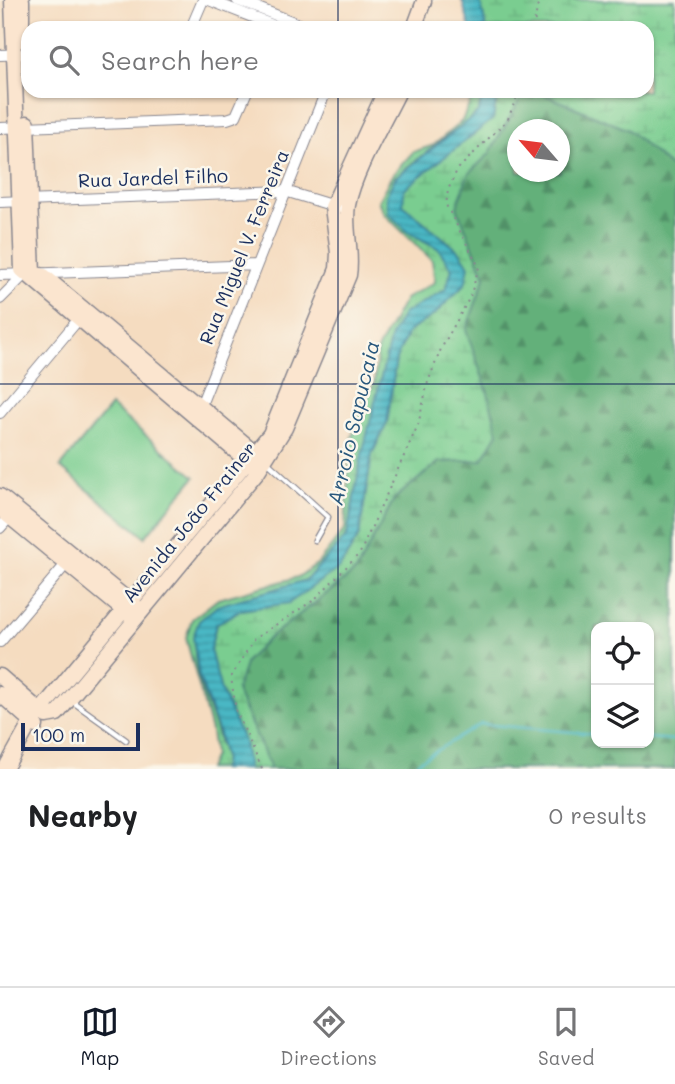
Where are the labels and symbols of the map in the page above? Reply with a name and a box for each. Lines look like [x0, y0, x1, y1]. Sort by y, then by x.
north arrow [507, 119, 570, 182]
street label: Rua Miguel V. Ferreira [193, 146, 294, 348]
street label: Rua Jardel Filho [78, 162, 228, 193]
water label: Arroio Sapucaia [320, 338, 385, 508]
street label: Avenida João Frainer [116, 436, 261, 607]
scale bar [21, 720, 140, 752]

